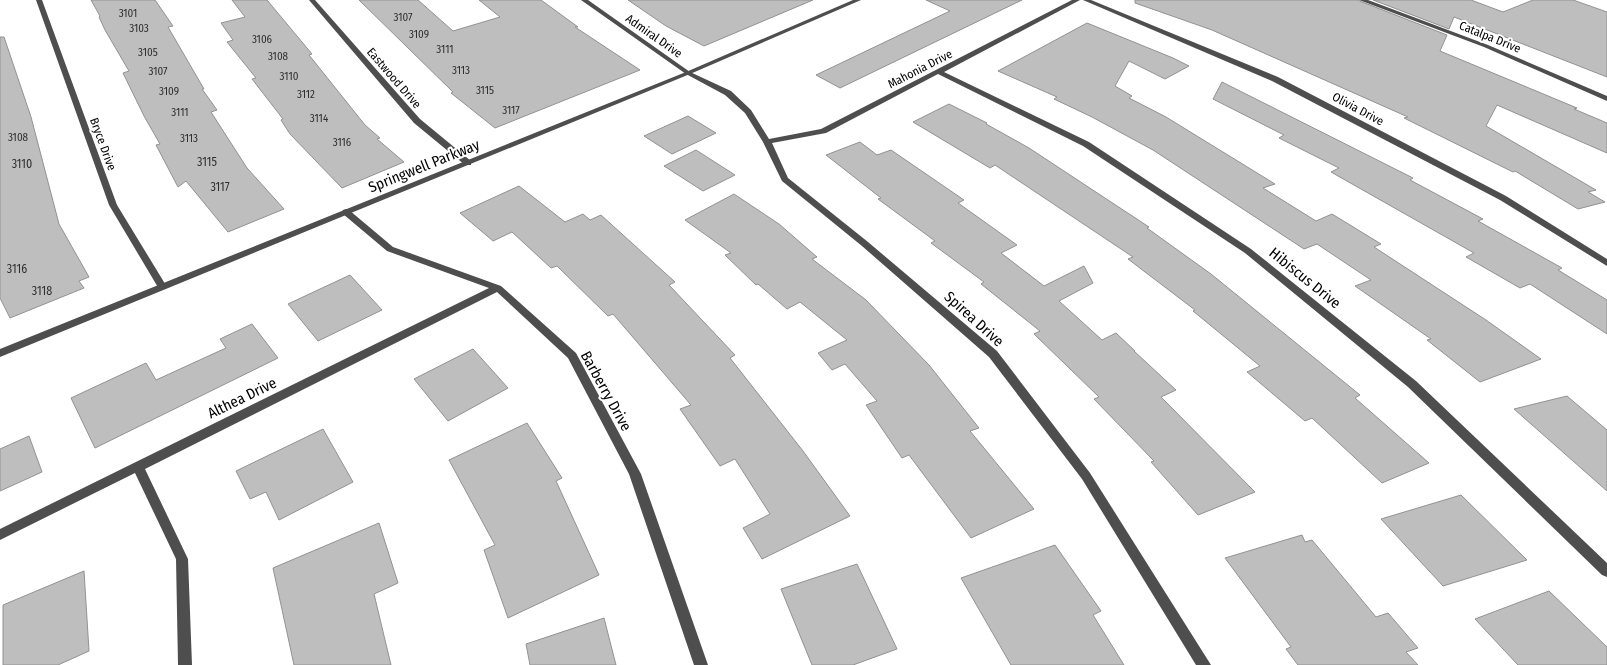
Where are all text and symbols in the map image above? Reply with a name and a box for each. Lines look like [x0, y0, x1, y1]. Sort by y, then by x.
house number: 3101 [119, 7, 137, 20]
house number: 3107 [394, 11, 413, 24]
street label: Admiral Drive [623, 11, 685, 61]
street label: Catalpa Drive [1457, 18, 1523, 56]
house number: 3103 [129, 22, 149, 35]
house number: 3109 [409, 28, 429, 41]
house number: 3106 [252, 33, 273, 46]
house number: 3111 [436, 43, 454, 56]
street label: Eastwood Drive [364, 45, 424, 111]
house number: 3105 [138, 46, 158, 59]
street label: Mahonia Drive [885, 47, 955, 91]
house number: 3108 [268, 50, 289, 63]
house number: 3113 [452, 64, 470, 77]
house number: 3107 [149, 65, 168, 78]
house number: 3110 [280, 70, 299, 83]
house number: 3115 [476, 84, 494, 97]
house number: 3109 [159, 85, 179, 98]
house number: 3112 [297, 88, 315, 101]
street label: Olivia Drive [1330, 90, 1386, 128]
house number: 3117 [502, 104, 520, 117]
house number: 3111 [171, 106, 189, 119]
house number: 3114 [310, 112, 329, 125]
street label: Bryce Drive [87, 116, 119, 172]
house number: 3108 [8, 131, 29, 144]
house number: 3113 [180, 132, 198, 145]
street label: Springwell Parkway [366, 135, 482, 196]
house number: 3116 [333, 136, 352, 149]
house number: 3115 [197, 155, 217, 169]
house number: 3110 [12, 157, 32, 171]
house number: 3117 [210, 180, 230, 194]
street label: Hibiscus Drive [1266, 244, 1344, 312]
house number: 3116 [7, 262, 27, 276]
house number: 3118 [32, 284, 52, 298]
street label: Spirea Drive [941, 288, 1007, 350]
street label: Barberry Drive [577, 348, 635, 434]
street label: Althea Drive [205, 374, 279, 422]

